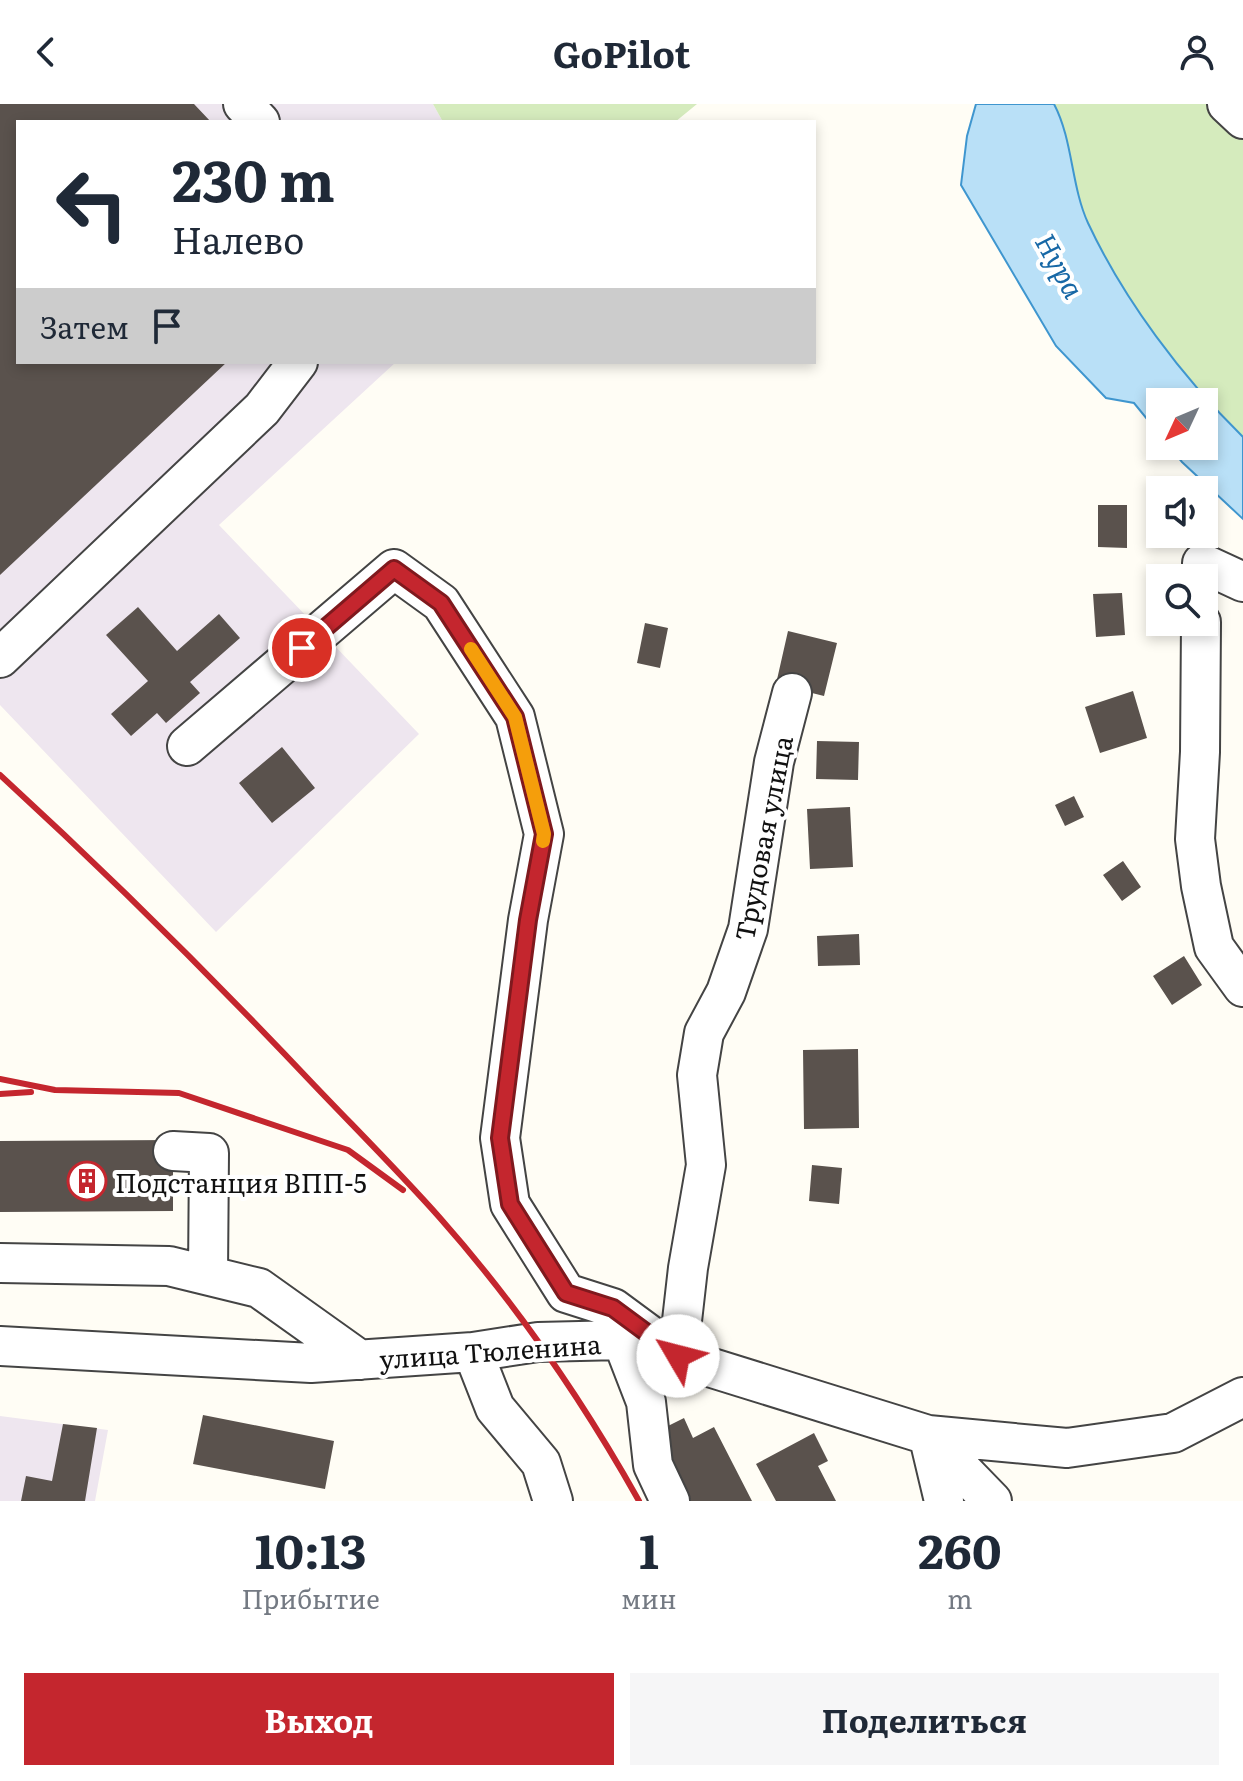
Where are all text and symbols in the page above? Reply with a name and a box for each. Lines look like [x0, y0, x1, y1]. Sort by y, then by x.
text: GoPilot [553, 26, 690, 79]
icon: back [24, 30, 68, 74]
icon: person [1175, 30, 1219, 74]
text: 230 m [172, 136, 335, 219]
icon: left [40, 152, 144, 256]
text: Налево [172, 212, 304, 265]
water label: Нура [1026, 225, 1096, 305]
text: Затем [40, 304, 129, 348]
icon: arrive [145, 304, 189, 348]
north arrow [1146, 388, 1218, 460]
map controls [1146, 388, 1218, 636]
button: sound [1146, 476, 1218, 548]
button: search [1146, 564, 1218, 636]
pin [268, 614, 336, 682]
icon: arrive [280, 626, 324, 670]
street label: Трудовая улица [723, 732, 801, 944]
building icon: Подстанция ВПП-5 [66, 1160, 108, 1202]
place label: Подстанция ВПП-5 [115, 1162, 367, 1201]
position arrow [636, 1314, 720, 1398]
street label: улица Тюленина [378, 1323, 602, 1377]
text: 10:13 [255, 1513, 367, 1584]
text: 1 [639, 1513, 659, 1584]
text: 260 [918, 1513, 1001, 1584]
text: Прибытие [242, 1578, 380, 1617]
text: мин [621, 1578, 677, 1617]
text: m [947, 1578, 972, 1617]
button: Выход [24, 1673, 614, 1765]
button: Поделиться [630, 1673, 1219, 1765]

